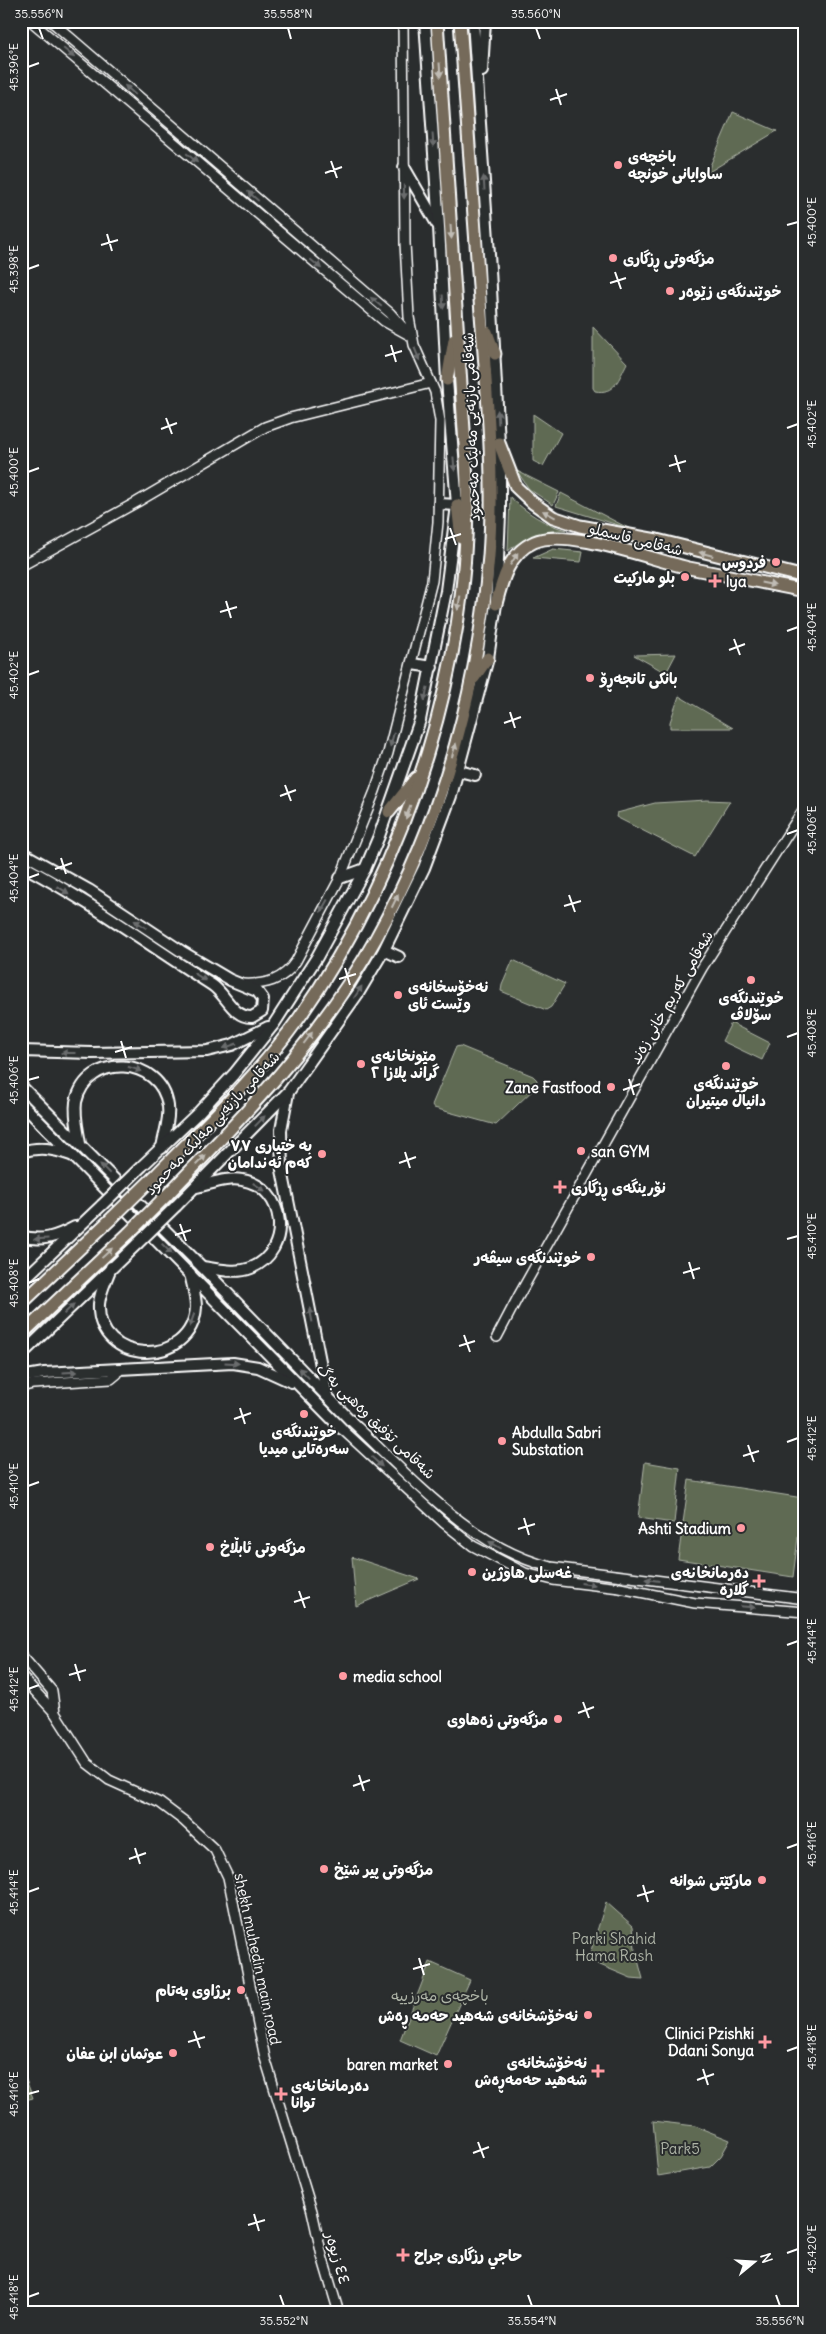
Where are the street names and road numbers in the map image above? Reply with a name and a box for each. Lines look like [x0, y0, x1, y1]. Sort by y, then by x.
street label: شەقامی بازنەیی مەلیک مەحمود [458, 332, 485, 522]
street label: شەقامی قاسملو [586, 518, 685, 561]
street label: شەقامی کەریم خانی زەند [625, 927, 720, 1069]
street label: شەقامی بازنەیی مەلیک مەحمود [140, 1047, 284, 1199]
street label: شەقامی تۆفیق وەهبی بەگ [312, 1359, 440, 1484]
street label: shekh muhedin main road [230, 1871, 286, 2047]
street label: ٤٤ زیوەر [321, 2229, 355, 2286]

